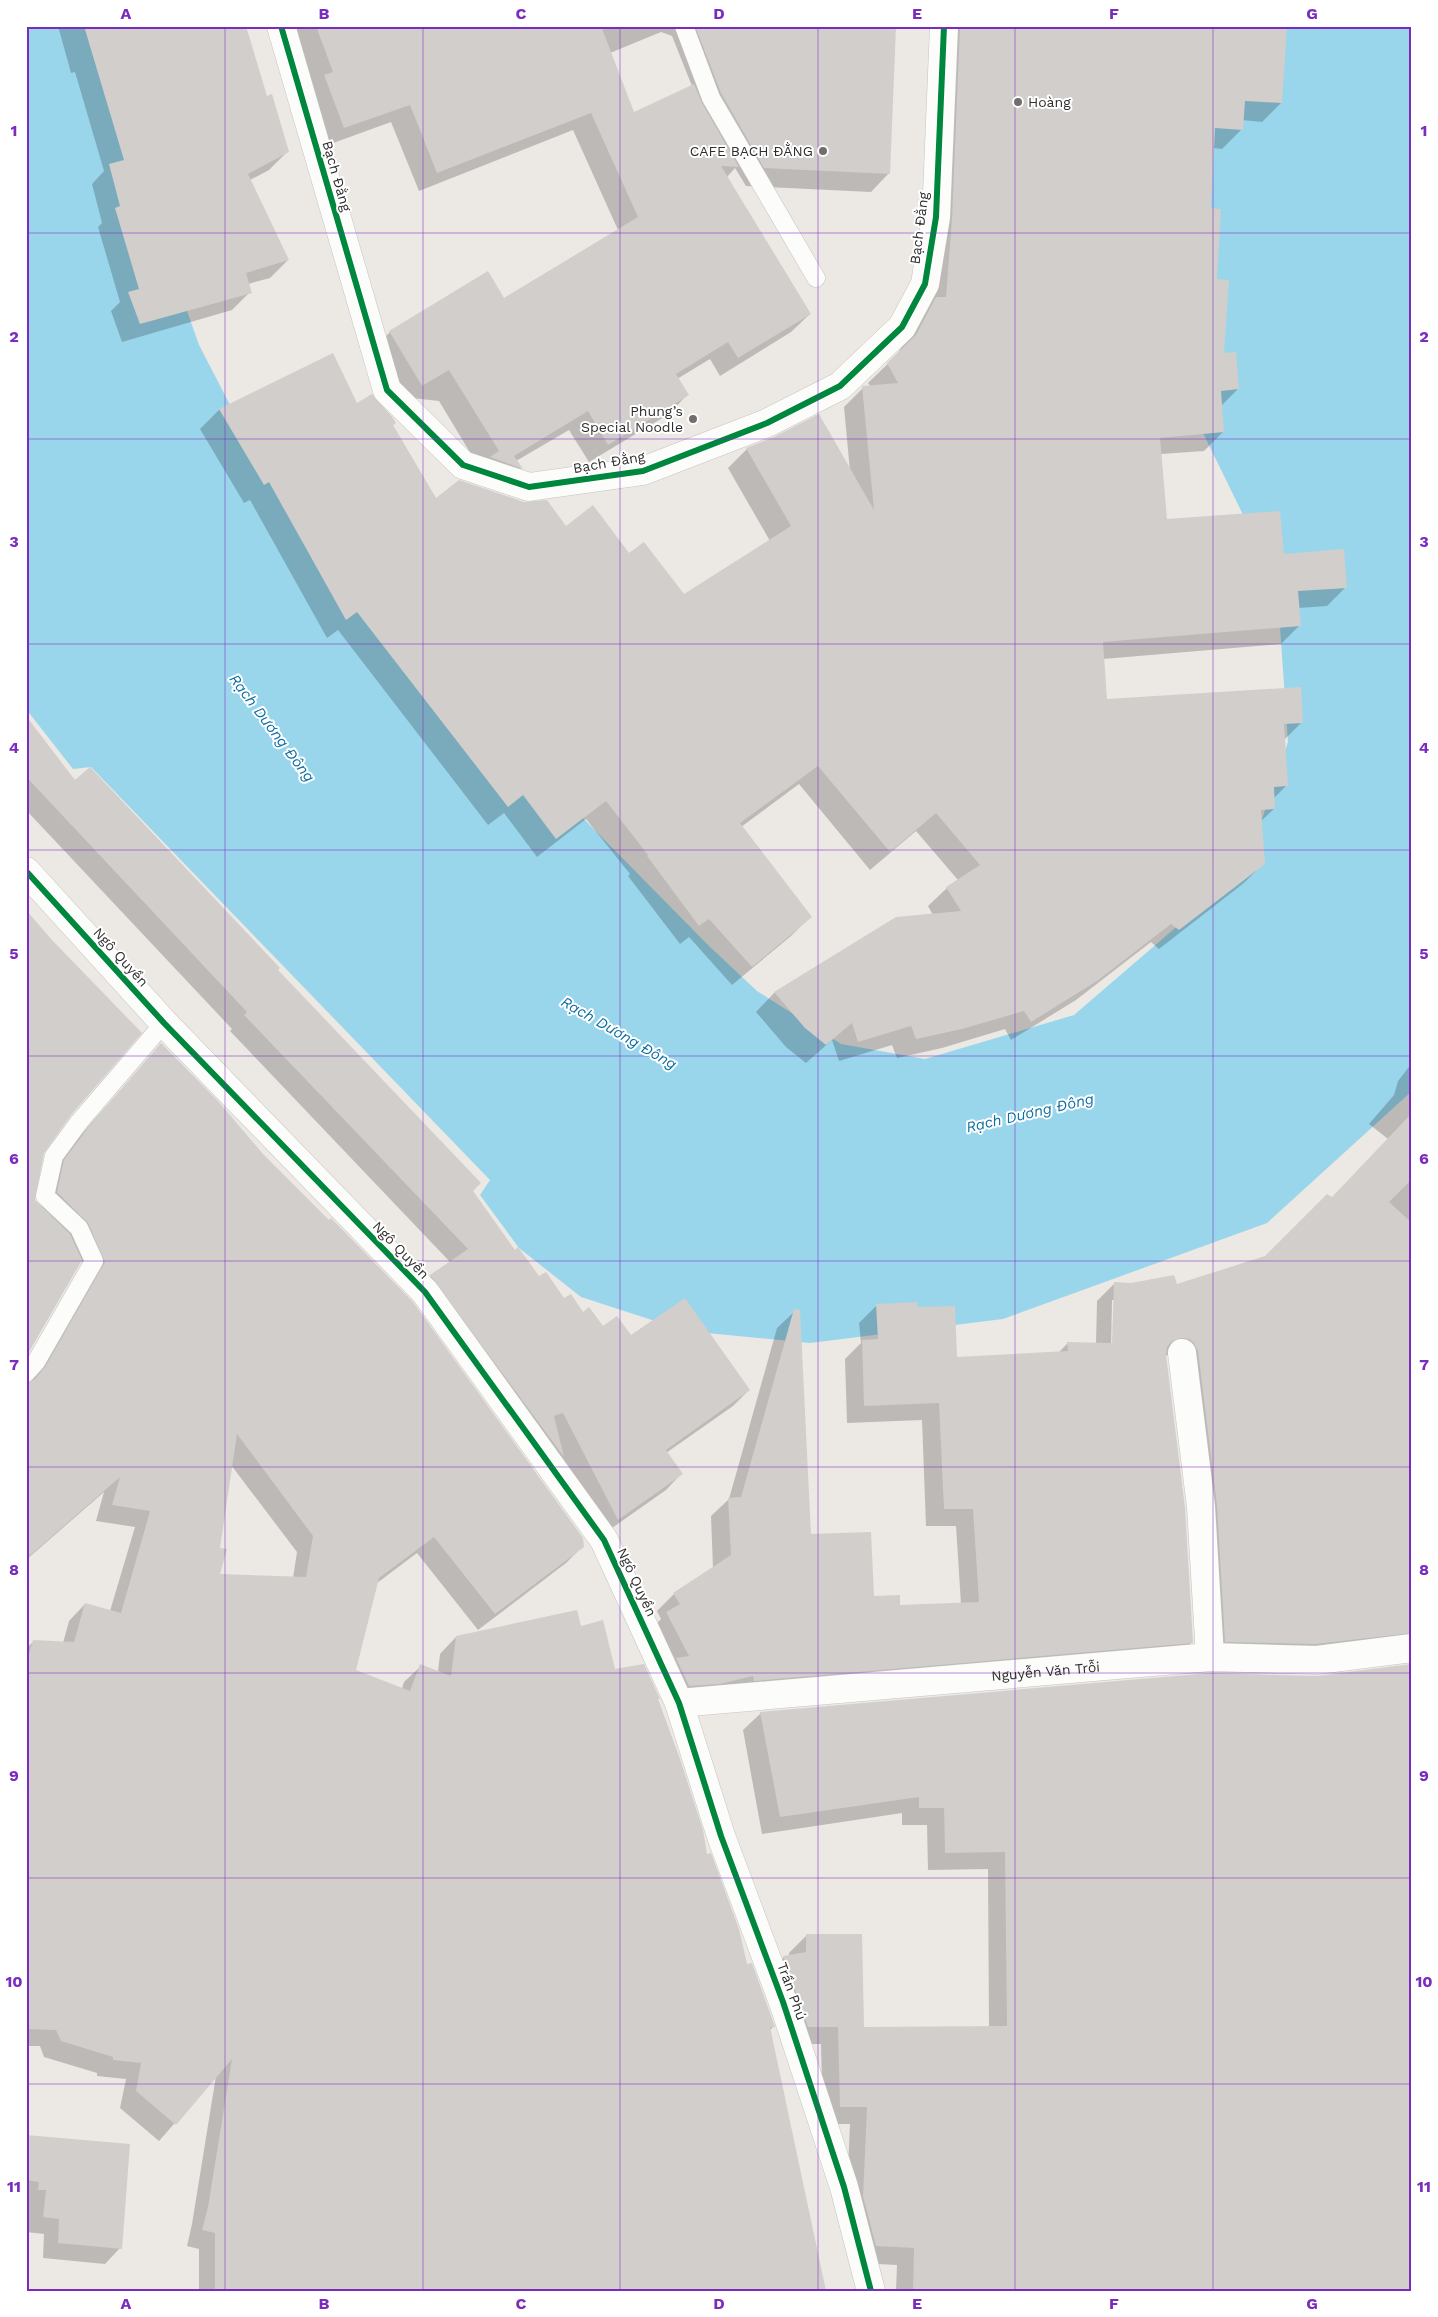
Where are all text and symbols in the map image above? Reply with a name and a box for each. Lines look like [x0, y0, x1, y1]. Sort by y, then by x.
text: A [121, 4, 132, 23]
text: B [319, 4, 330, 23]
text: C [516, 4, 527, 23]
text: D [713, 4, 725, 23]
text: E [912, 4, 922, 23]
text: F [1109, 4, 1119, 23]
text: G [1306, 4, 1318, 23]
place label: Hoàng [1028, 94, 1071, 110]
marker: Hoàng [1012, 96, 1024, 108]
text: 1 [11, 121, 17, 140]
text: 1 [1421, 121, 1427, 140]
street label: Bạch Đằng [319, 139, 355, 214]
place label: CAFE BẠCH ĐẰNG [690, 142, 813, 159]
marker: CAFE BẠCH ĐẰNG [817, 145, 829, 157]
street label: Bạch Đằng [907, 190, 931, 265]
text: 2 [9, 327, 19, 346]
text: 2 [1419, 327, 1429, 346]
place label: Phung’s Special Noodle [581, 403, 683, 435]
marker: Phung’s Special Noodle [687, 413, 699, 425]
street label: Bạch Đằng [572, 448, 647, 476]
text: 3 [9, 532, 19, 551]
text: 3 [1419, 532, 1429, 551]
water label: Rạch Dương Đông [226, 671, 318, 785]
text: 4 [9, 738, 19, 757]
text: 4 [1419, 738, 1429, 757]
street label: Ngô Quyền [90, 924, 152, 990]
text: 5 [9, 944, 19, 963]
text: 5 [1419, 944, 1429, 963]
water label: Rạch Dương Đông [558, 993, 680, 1073]
water label: Rạch Dương Đông [964, 1090, 1096, 1136]
text: 6 [9, 1149, 19, 1168]
text: 6 [1419, 1149, 1429, 1168]
street label: Ngô Quyền [370, 1218, 432, 1282]
text: 7 [9, 1355, 19, 1374]
text: 7 [1419, 1355, 1429, 1374]
street label: Ngô Quyền [614, 1545, 660, 1619]
text: 8 [9, 1560, 19, 1579]
text: 8 [1419, 1560, 1429, 1579]
street label: Nguyễn Văn Trỗi [991, 1659, 1101, 1684]
text: 9 [9, 1766, 19, 1785]
text: 9 [1419, 1766, 1429, 1785]
street label: Trần Phú [774, 1960, 810, 2022]
text: 10 [5, 1972, 23, 1991]
text: 10 [1415, 1972, 1433, 1991]
text: 11 [7, 2177, 21, 2196]
text: 11 [1417, 2177, 1431, 2196]
text: A [121, 2294, 132, 2313]
text: B [319, 2294, 330, 2313]
text: C [516, 2294, 527, 2313]
text: D [713, 2294, 725, 2313]
text: E [912, 2294, 922, 2313]
text: F [1109, 2294, 1119, 2313]
text: G [1306, 2294, 1318, 2313]

